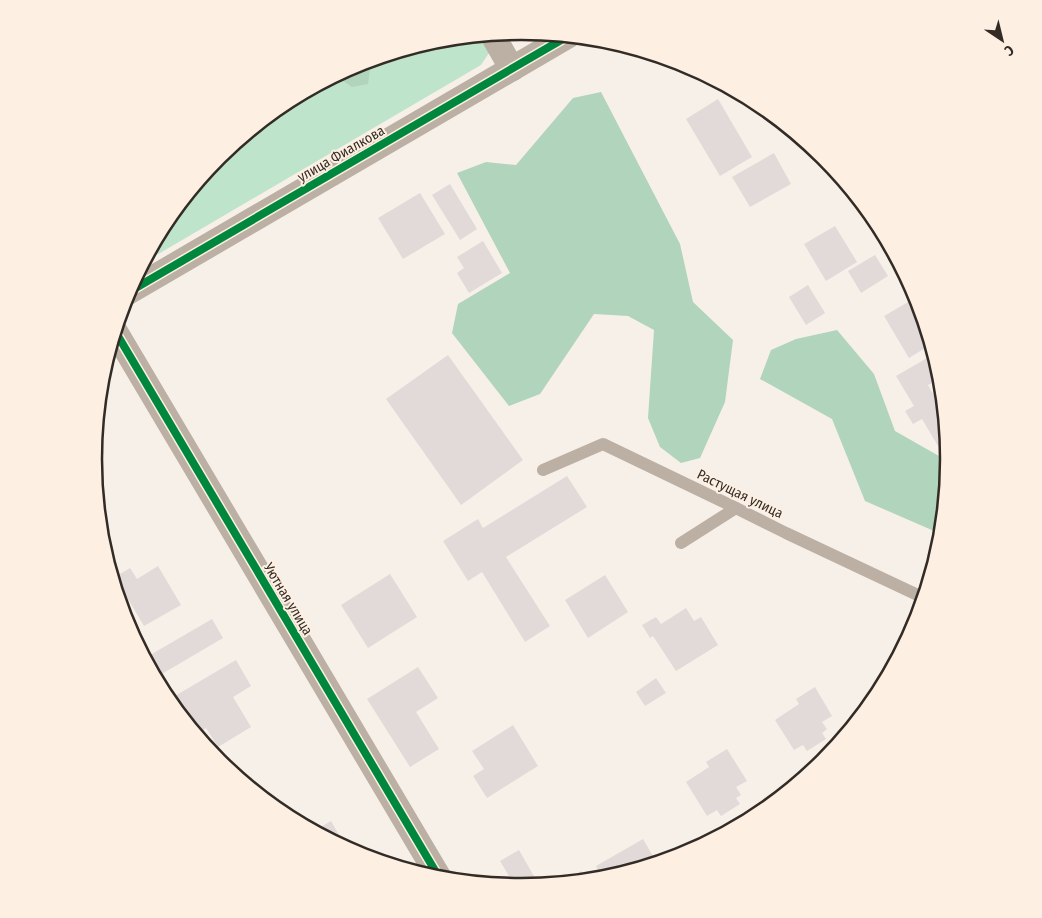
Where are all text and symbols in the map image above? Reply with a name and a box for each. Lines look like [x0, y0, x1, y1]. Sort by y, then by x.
north arrow [977, 15, 1027, 65]
text: С [1001, 41, 1017, 60]
street label: улица Фиалкова [294, 122, 388, 186]
street label: Растущая улица [694, 466, 786, 522]
street label: Уютная улица [259, 559, 316, 638]

